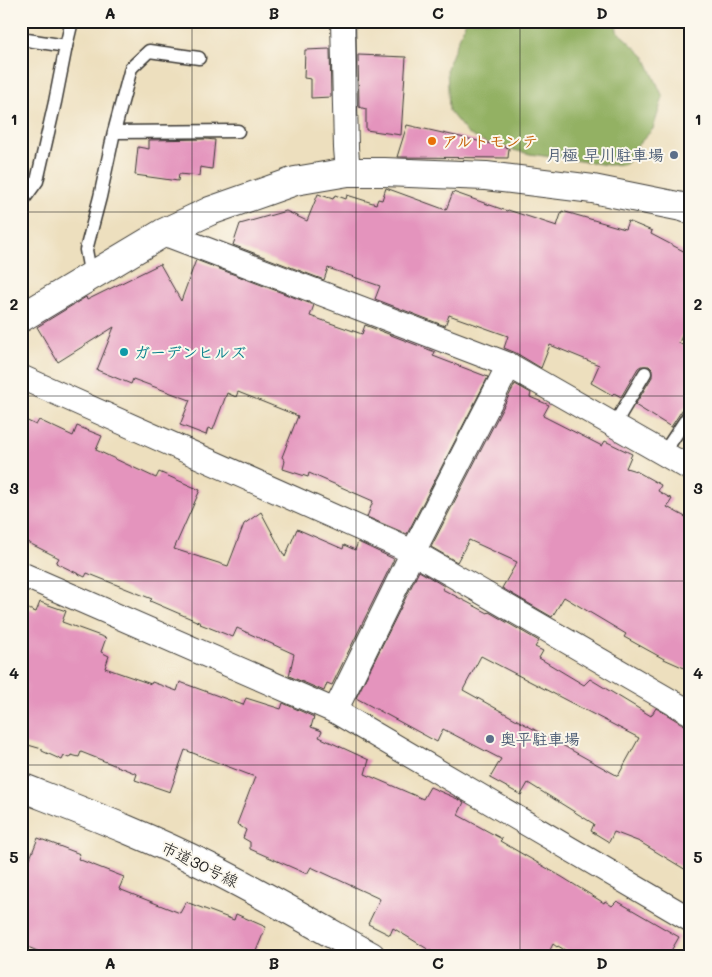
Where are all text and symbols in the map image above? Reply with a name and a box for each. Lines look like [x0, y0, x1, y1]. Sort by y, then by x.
text: A [104, 2, 116, 23]
text: B [269, 2, 279, 23]
text: C [432, 2, 444, 23]
text: D [596, 2, 608, 23]
text: 1 [10, 108, 18, 129]
text: 1 [694, 108, 702, 129]
place label: アルトモンテ [442, 130, 538, 151]
marker: アルトモンテ [426, 135, 438, 147]
place label: 月極 早川駐車場 [546, 144, 664, 165]
marker: 月極 早川駐車場 [668, 149, 680, 161]
text: 2 [10, 293, 19, 314]
text: 2 [694, 293, 703, 314]
place label: ガーデンヒルズ [134, 341, 246, 362]
marker: ガーデンヒルズ [118, 346, 130, 358]
text: 3 [9, 477, 19, 498]
text: 3 [693, 477, 703, 498]
text: 4 [9, 662, 19, 683]
text: 4 [693, 662, 703, 683]
place label: 奥平駐車場 [500, 728, 580, 749]
marker: 奥平駐車場 [484, 733, 496, 745]
street label: 市道30号線 [158, 836, 242, 891]
text: 5 [9, 846, 19, 867]
text: 5 [693, 846, 703, 867]
text: A [104, 952, 116, 973]
text: B [269, 952, 279, 973]
text: C [432, 952, 444, 973]
text: D [596, 952, 608, 973]

